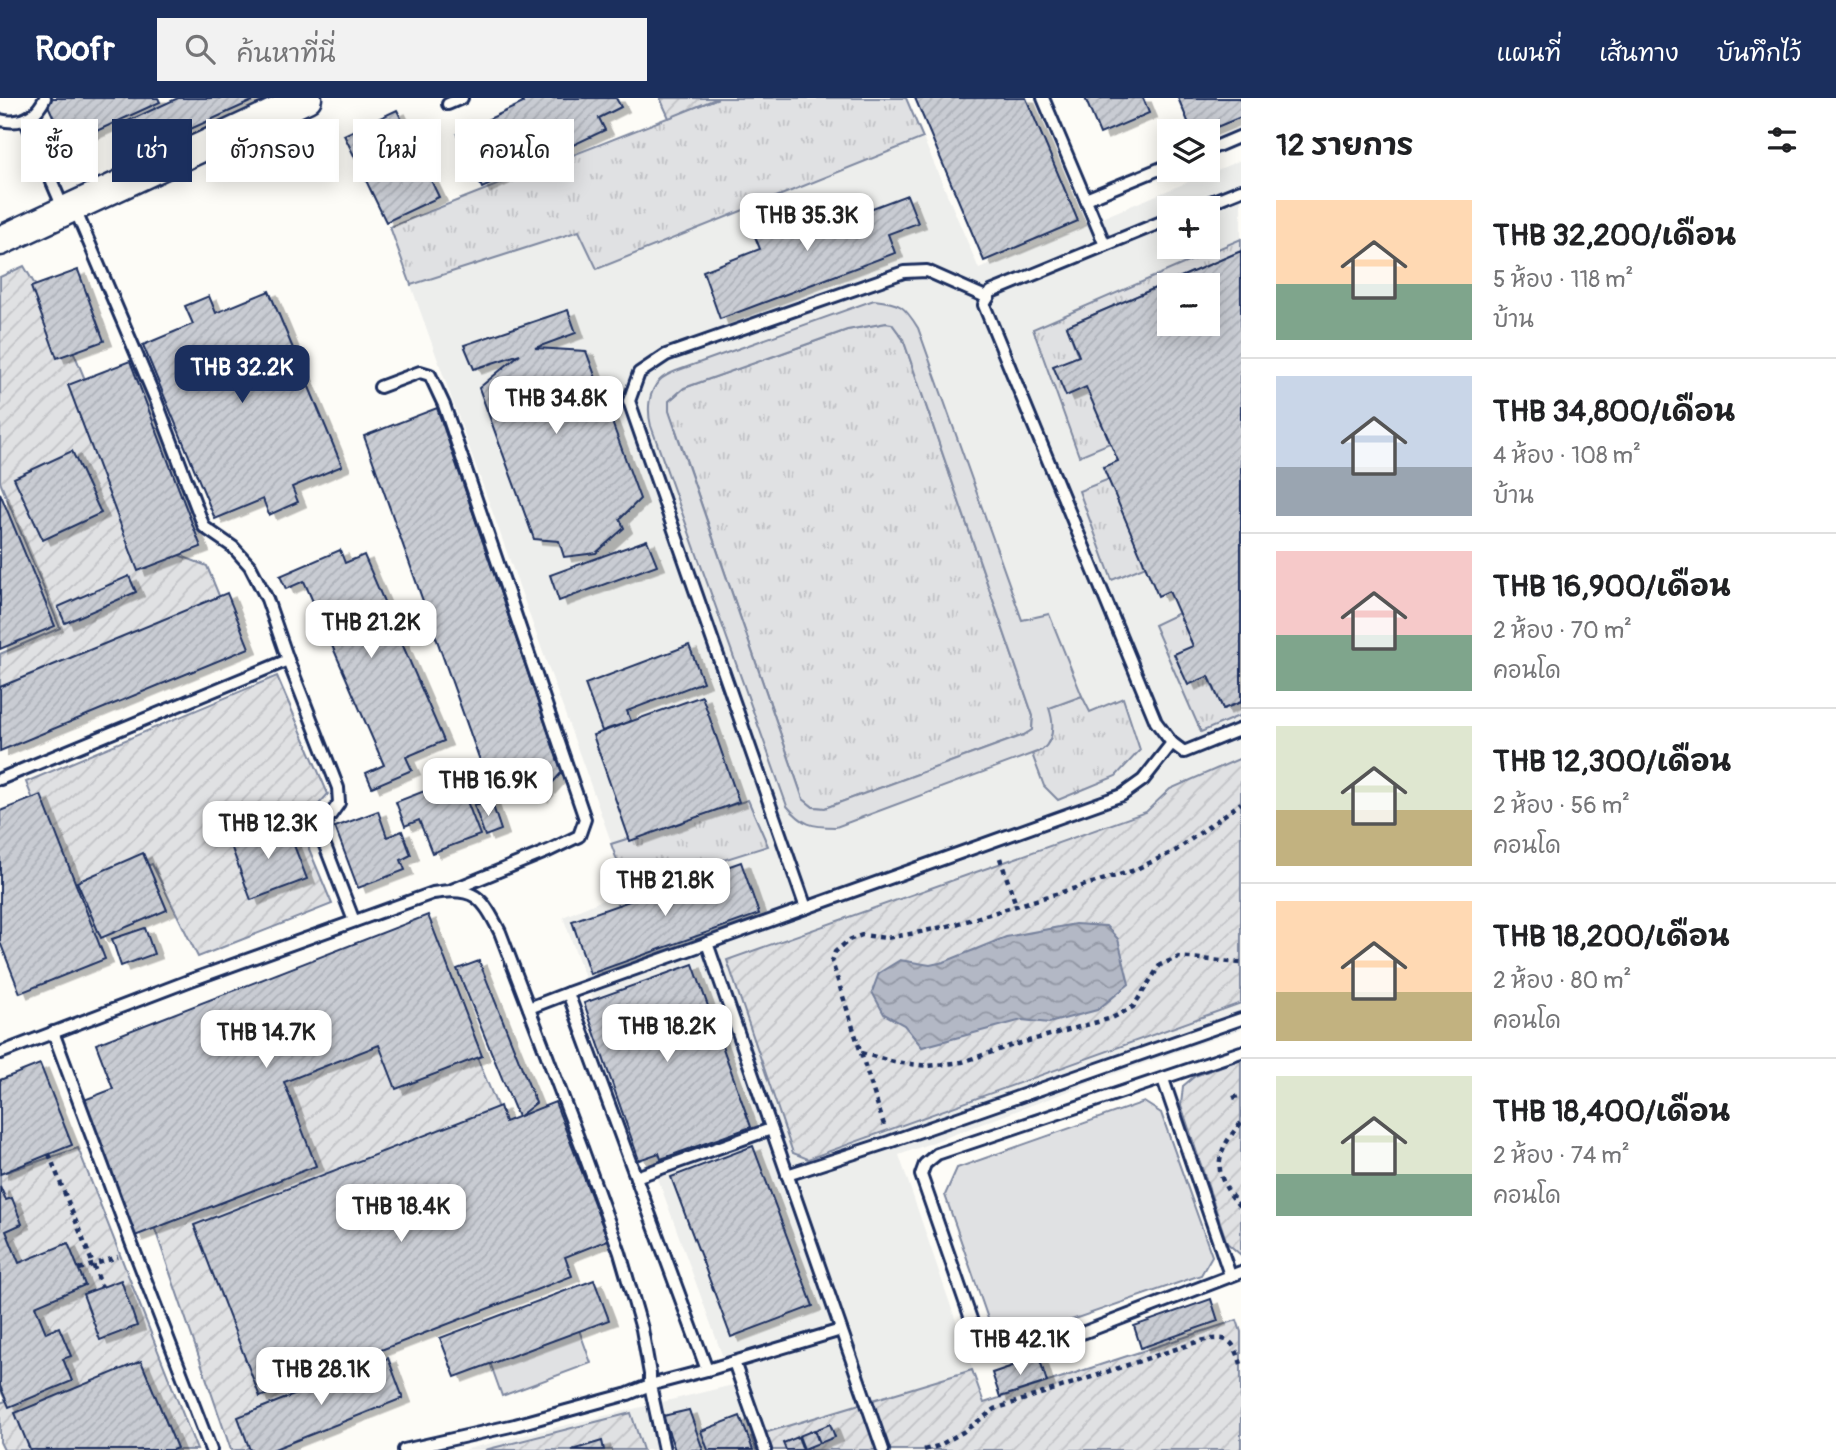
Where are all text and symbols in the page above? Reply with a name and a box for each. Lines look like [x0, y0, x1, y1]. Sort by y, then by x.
search box [157, 18, 647, 81]
text: Roofr [35, 29, 115, 70]
icon: search [181, 30, 219, 68]
text: ค้นหาที่นี่ [237, 38, 336, 70]
text: แผนที่ [1496, 39, 1561, 68]
text: เส้นทาง [1599, 39, 1679, 68]
text: บันทึกไว้ [1717, 39, 1801, 68]
chip: ซื้อ [21, 119, 98, 182]
chip: เช่า [112, 119, 192, 182]
chip: ตัวกรอง [206, 119, 339, 182]
chip: ใหม่ [353, 119, 441, 182]
chip: คอนโด [455, 119, 574, 182]
map controls [1157, 119, 1220, 336]
button: layers [1157, 119, 1220, 182]
icon: filters [1763, 121, 1801, 159]
text: 12 รายการ [1276, 127, 1413, 164]
pin: THB 35.3K [727, 194, 887, 253]
button: + [1157, 196, 1220, 259]
text: THB 35.3K [756, 201, 858, 230]
text: THB 32,200/เดือน [1493, 217, 1736, 254]
icon: home [1332, 228, 1416, 312]
text: 5 ห้อง · 118 m² [1493, 265, 1633, 294]
button: − [1157, 273, 1220, 336]
text: บ้าน [1493, 305, 1534, 334]
pin: THB 32.2K [162, 345, 322, 405]
text: THB 32.2K [191, 353, 293, 382]
pin: THB 34.8K [476, 376, 636, 436]
text: THB 34.8K [505, 384, 607, 413]
text: THB 34,800/เดือน [1493, 393, 1735, 430]
icon: home [1332, 404, 1416, 488]
text: 4 ห้อง · 108 m² [1493, 441, 1641, 470]
text: บ้าน [1493, 481, 1534, 510]
text: THB 16,900/เดือน [1493, 568, 1731, 605]
icon: home [1332, 579, 1416, 663]
pin: THB 21.2K [291, 601, 451, 660]
text: THB 21.2K [322, 608, 420, 637]
text: 2 ห้อง · 70 m² [1493, 616, 1632, 645]
text: คอนโด [1493, 656, 1561, 685]
text: THB 12,300/เดือน [1493, 743, 1731, 780]
icon: home [1332, 754, 1416, 838]
pin: THB 16.9K [408, 758, 568, 818]
text: THB 16.9K [439, 766, 537, 795]
text: 2 ห้อง · 56 m² [1493, 791, 1630, 820]
pin: THB 12.3K [188, 802, 348, 861]
text: THB 12.3K [219, 809, 317, 838]
text: คอนโด [1493, 831, 1561, 860]
pin: THB 21.8K [585, 858, 745, 918]
text: THB 21.8K [616, 866, 714, 895]
text: THB 18,200/เดือน [1493, 918, 1730, 955]
icon: home [1332, 929, 1416, 1013]
text: 2 ห้อง · 80 m² [1493, 966, 1631, 995]
pin: THB 18.2K [587, 1004, 747, 1064]
text: คอนโด [1493, 1006, 1561, 1035]
pin: THB 14.7K [186, 1010, 346, 1070]
text: THB 18.2K [618, 1012, 716, 1041]
text: THB 14.7K [217, 1018, 315, 1047]
text: THB 18,400/เดือน [1493, 1093, 1730, 1130]
icon: home [1332, 1104, 1416, 1188]
text: 2 ห้อง · 74 m² [1493, 1141, 1630, 1170]
text: คอนโด [1493, 1181, 1561, 1210]
pin: THB 18.4K [321, 1184, 481, 1244]
text: THB 18.4K [352, 1192, 450, 1221]
pin: THB 42.1K [940, 1318, 1100, 1377]
text: THB 42.1K [970, 1325, 1070, 1354]
pin: THB 28.1K [241, 1348, 401, 1407]
text: THB 28.1K [272, 1355, 370, 1384]

